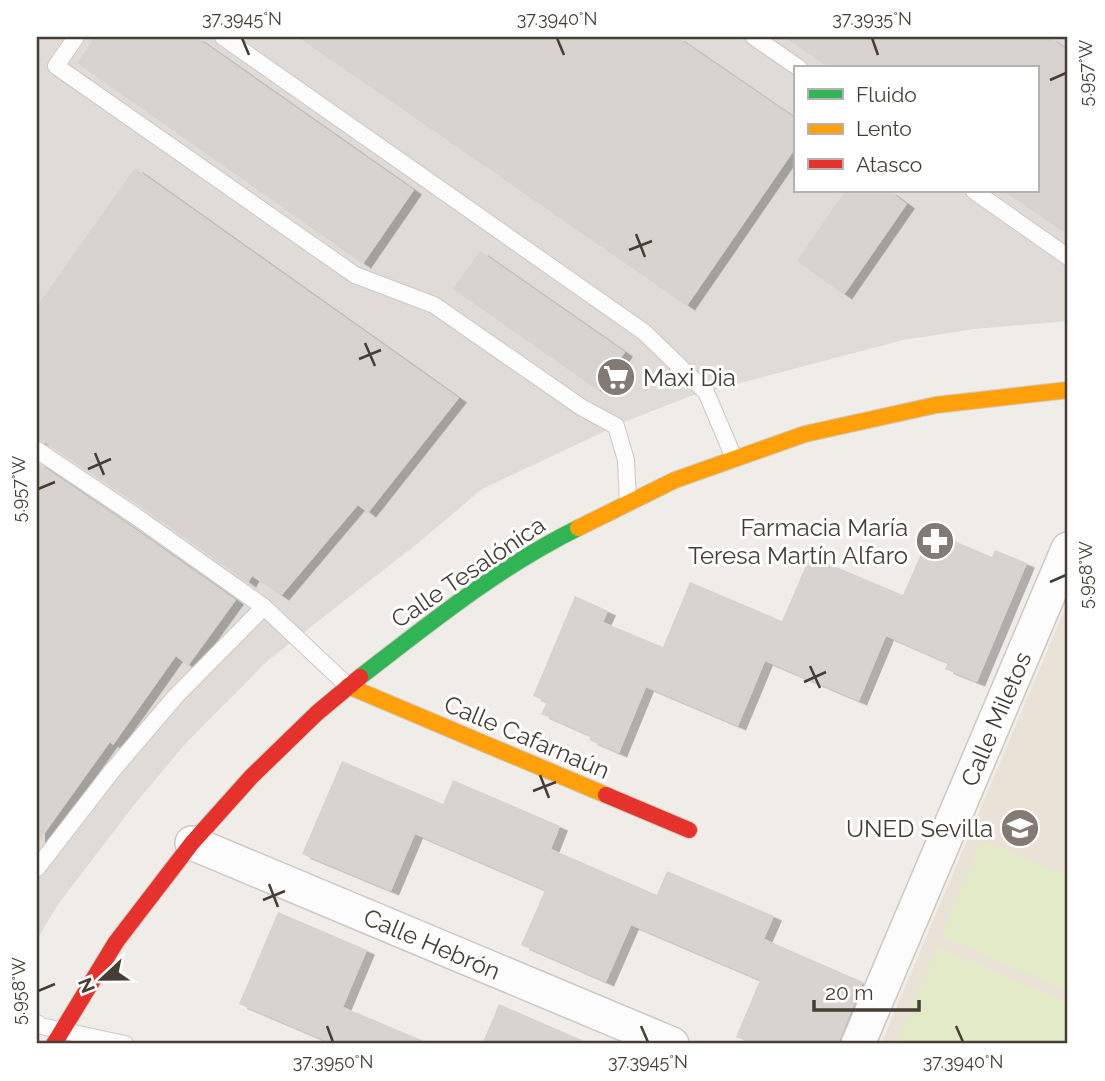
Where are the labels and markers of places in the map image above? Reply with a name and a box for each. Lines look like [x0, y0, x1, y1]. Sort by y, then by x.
supermarket icon: Maxi Dia [595, 356, 637, 398]
place label: Maxi Dia [643, 363, 736, 392]
place label: Farmacia María Teresa Martín Alfaro [688, 513, 908, 570]
pharmacy icon: Farmacia María Teresa Martín Alfaro [914, 520, 956, 562]
school or university icon: UNED Sevilla [999, 807, 1041, 849]
place label: UNED Sevilla [846, 814, 993, 843]

